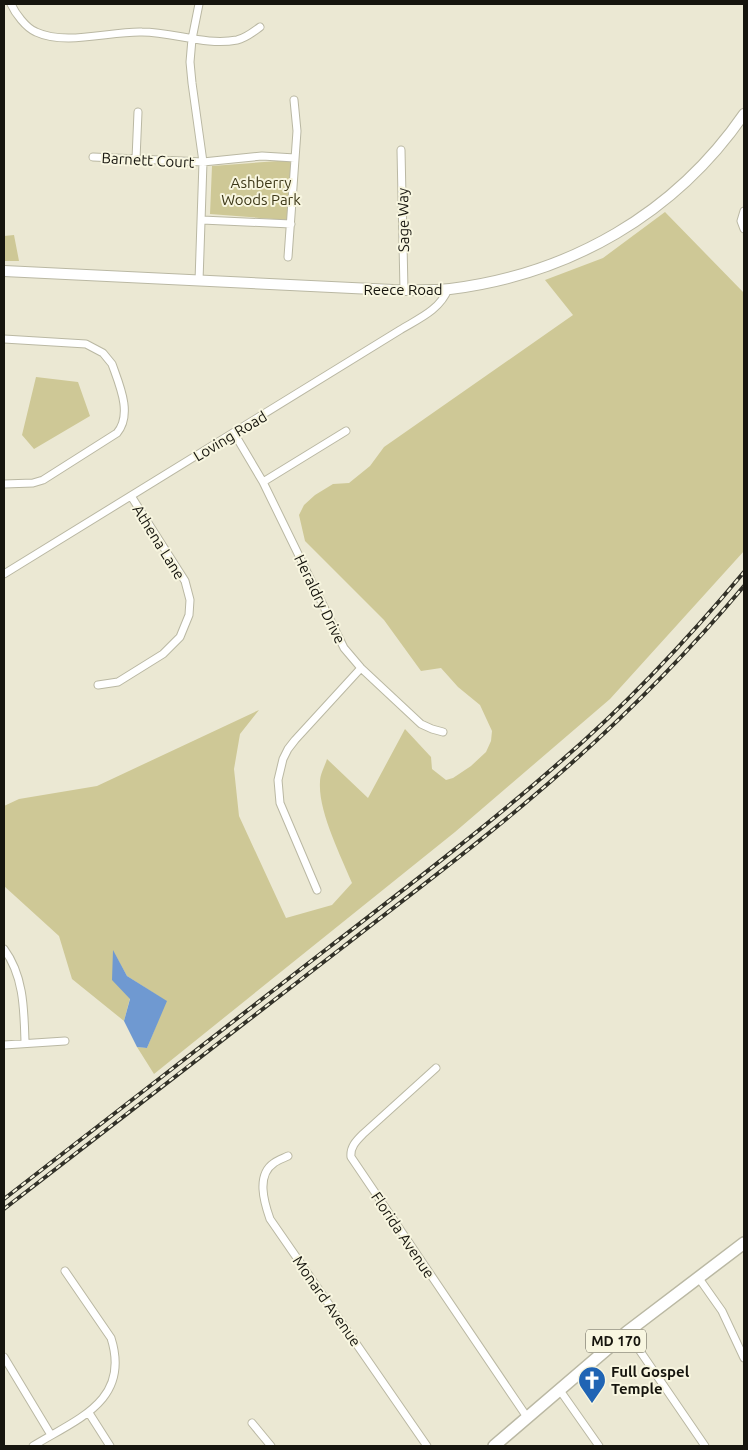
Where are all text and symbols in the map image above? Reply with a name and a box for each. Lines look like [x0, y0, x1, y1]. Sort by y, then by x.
street label: Barnett Court [101, 149, 195, 171]
park label: Ashberry Woods Park [221, 174, 301, 208]
street label: Sage Way [394, 188, 412, 252]
street label: Reece Road [363, 281, 443, 298]
street label: Loving Road [190, 407, 270, 465]
street label: Athena Lane [129, 502, 189, 582]
street label: Heraldry Drive [291, 552, 349, 646]
street label: Florida Avenue [368, 1189, 438, 1281]
street label: Monard Avenue [289, 1252, 365, 1350]
road number: MD 170 [586, 1330, 646, 1352]
place label: Full Gospel Temple [611, 1363, 690, 1397]
church icon: Full Gospel Temple [577, 1365, 607, 1404]

